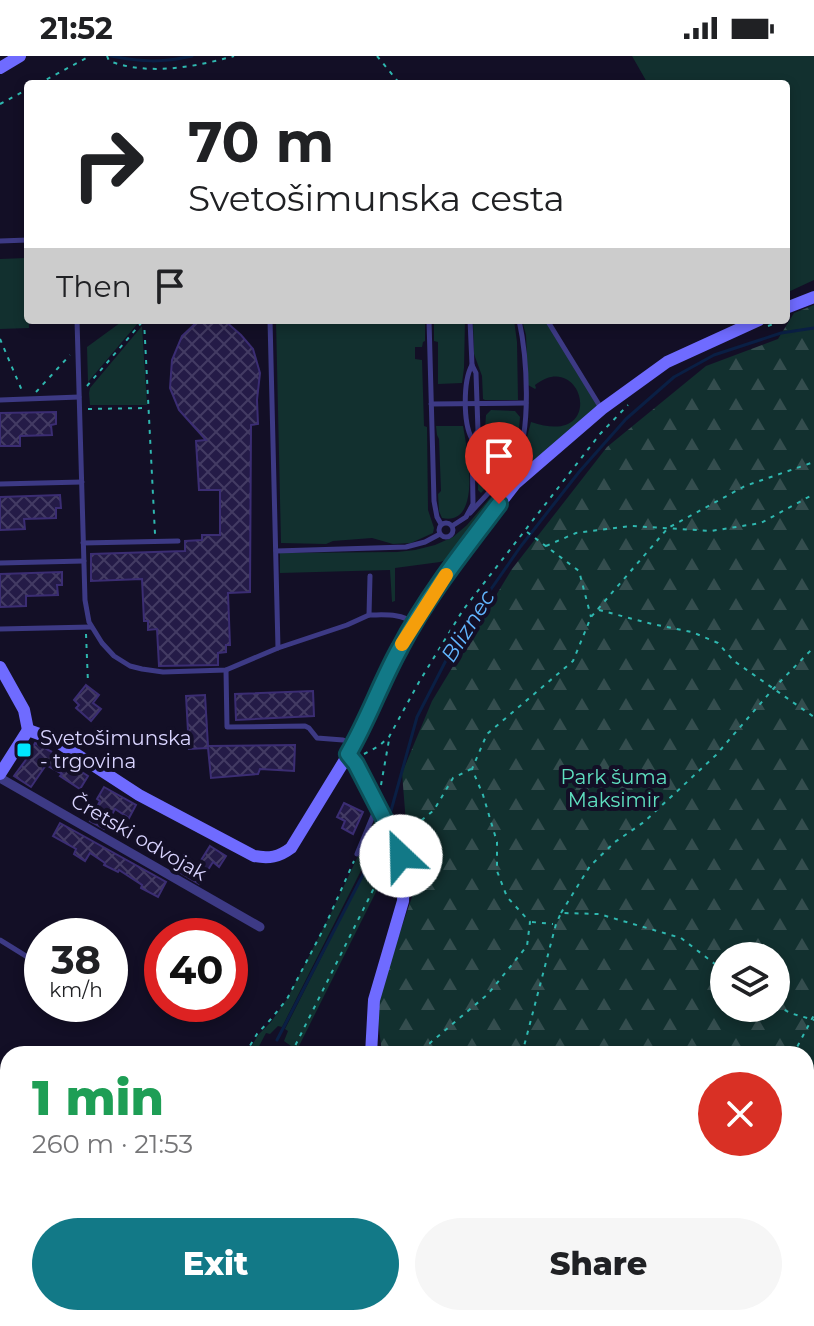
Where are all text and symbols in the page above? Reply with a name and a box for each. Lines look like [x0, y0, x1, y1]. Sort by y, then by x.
text: 21:52 [40, 10, 113, 47]
text: 70 m [188, 108, 334, 176]
icon: right [56, 112, 160, 216]
text: Svetošimunska cesta [188, 176, 565, 220]
icon: arrive [148, 264, 192, 308]
text: Then [56, 268, 132, 305]
pin [465, 422, 533, 504]
icon: arrive [477, 434, 521, 478]
water label: Bliznec [435, 584, 501, 667]
place label: Svetošimunska - trgovina [40, 726, 192, 773]
marker: Svetošimunska - trgovina [15, 741, 33, 759]
park label: Park šuma Maksimir [560, 765, 668, 812]
street label: Čretski odvojak [67, 788, 211, 886]
position arrow [359, 814, 443, 898]
speed limit sign: 40 [144, 918, 248, 1022]
text: 38 [51, 935, 101, 984]
map controls [710, 942, 790, 1022]
button: layers [710, 942, 790, 1022]
text: km/h [49, 978, 103, 1002]
text: 1 min [32, 1069, 164, 1127]
button: close [698, 1072, 782, 1156]
text: 260 m · 21:53 [32, 1128, 193, 1160]
button: Exit [32, 1218, 399, 1310]
button: Share [415, 1218, 782, 1310]

